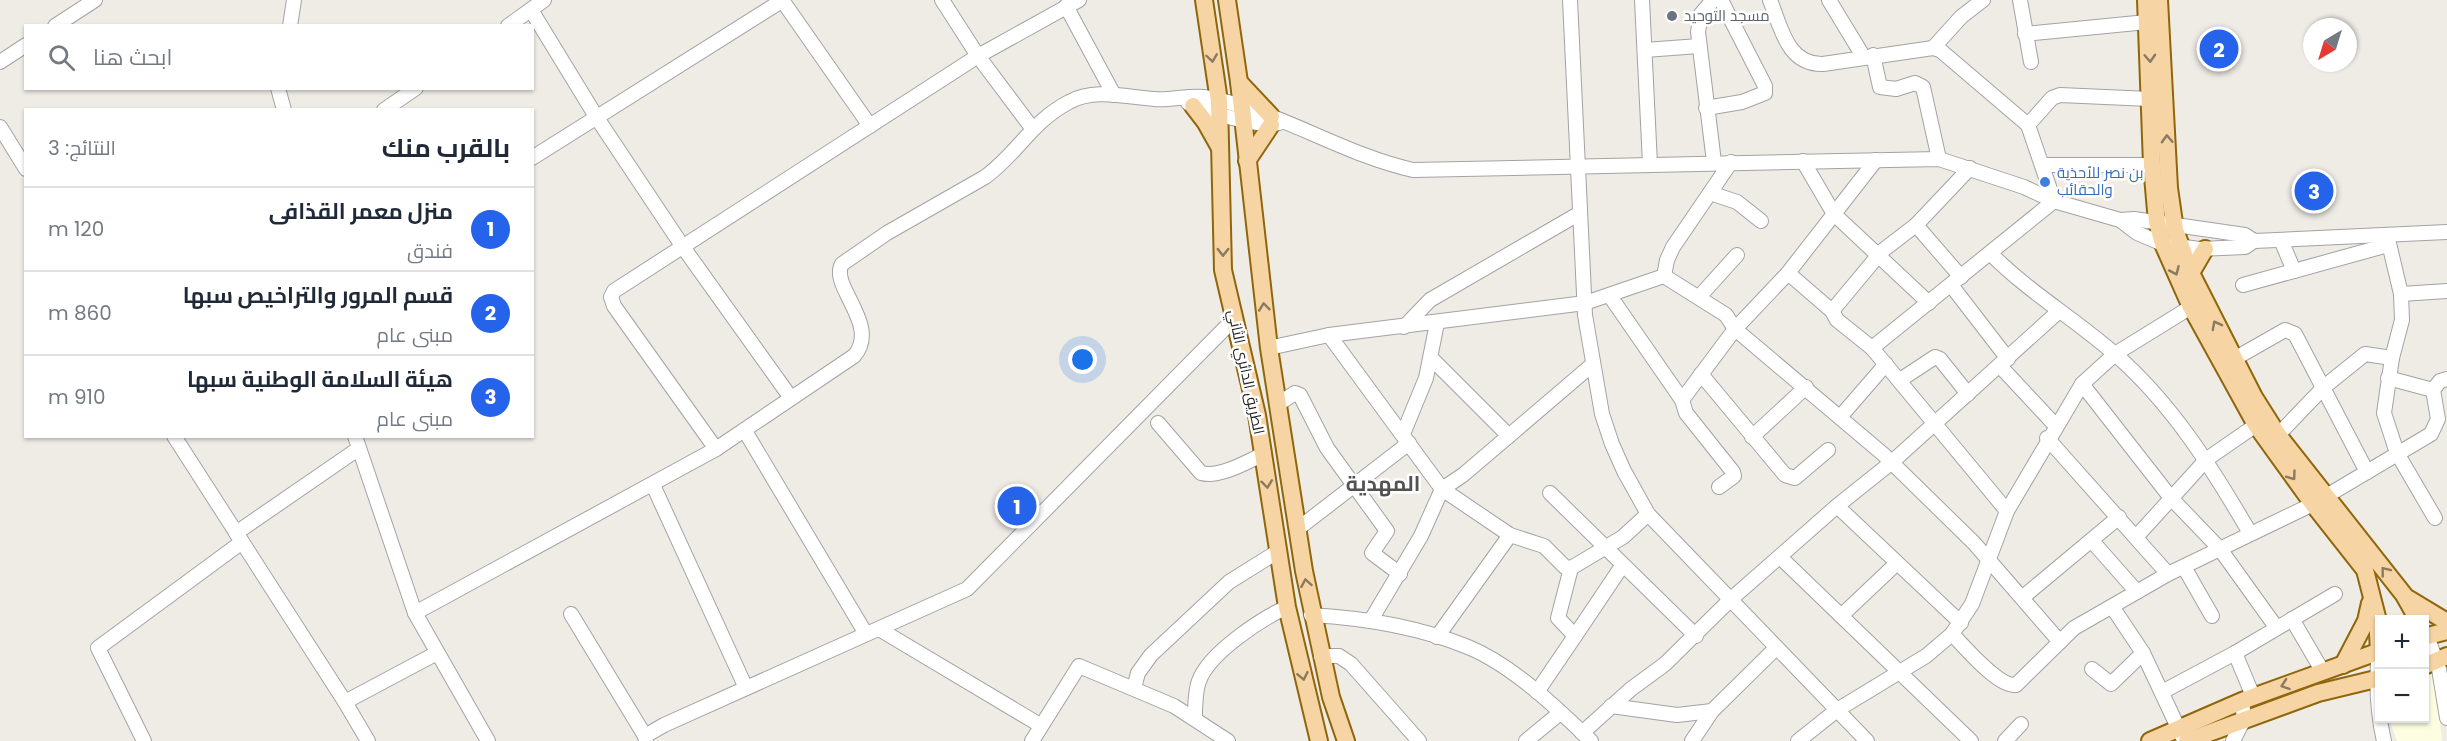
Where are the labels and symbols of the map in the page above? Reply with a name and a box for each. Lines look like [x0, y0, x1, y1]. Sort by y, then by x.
place label: مسجد التوحيد [1684, 5, 1770, 26]
marker: مسجد التوحيد [1665, 9, 1679, 23]
north arrow [2303, 18, 2357, 72]
pin: 2 [2200, 26, 2238, 72]
one-way arrow [1206, 53, 1218, 63]
one-way arrow [2143, 54, 2156, 63]
one-way arrow [2160, 135, 2173, 144]
place label: بن نصر للأحذية والحقائب [2057, 162, 2144, 200]
pin: 3 [2294, 168, 2334, 213]
marker: بن نصر للأحذية والحقائب [2038, 175, 2052, 189]
one-way arrow [1217, 248, 1230, 257]
one-way arrow [2168, 264, 2180, 275]
one-way arrow [1259, 302, 1271, 311]
street label: الطريق الدائري الثاني [1221, 308, 1270, 437]
one-way arrow [2212, 321, 2223, 331]
your location [1068, 345, 1097, 374]
district label: المهدية [1346, 469, 1420, 498]
one-way arrow [2285, 469, 2296, 480]
one-way arrow [1260, 480, 1272, 489]
pin: 1 [998, 484, 1036, 528]
one-way arrow [2382, 567, 2393, 578]
one-way arrow [1300, 578, 1313, 588]
one-way arrow [1296, 671, 1309, 681]
one-way arrow [2280, 678, 2291, 691]

